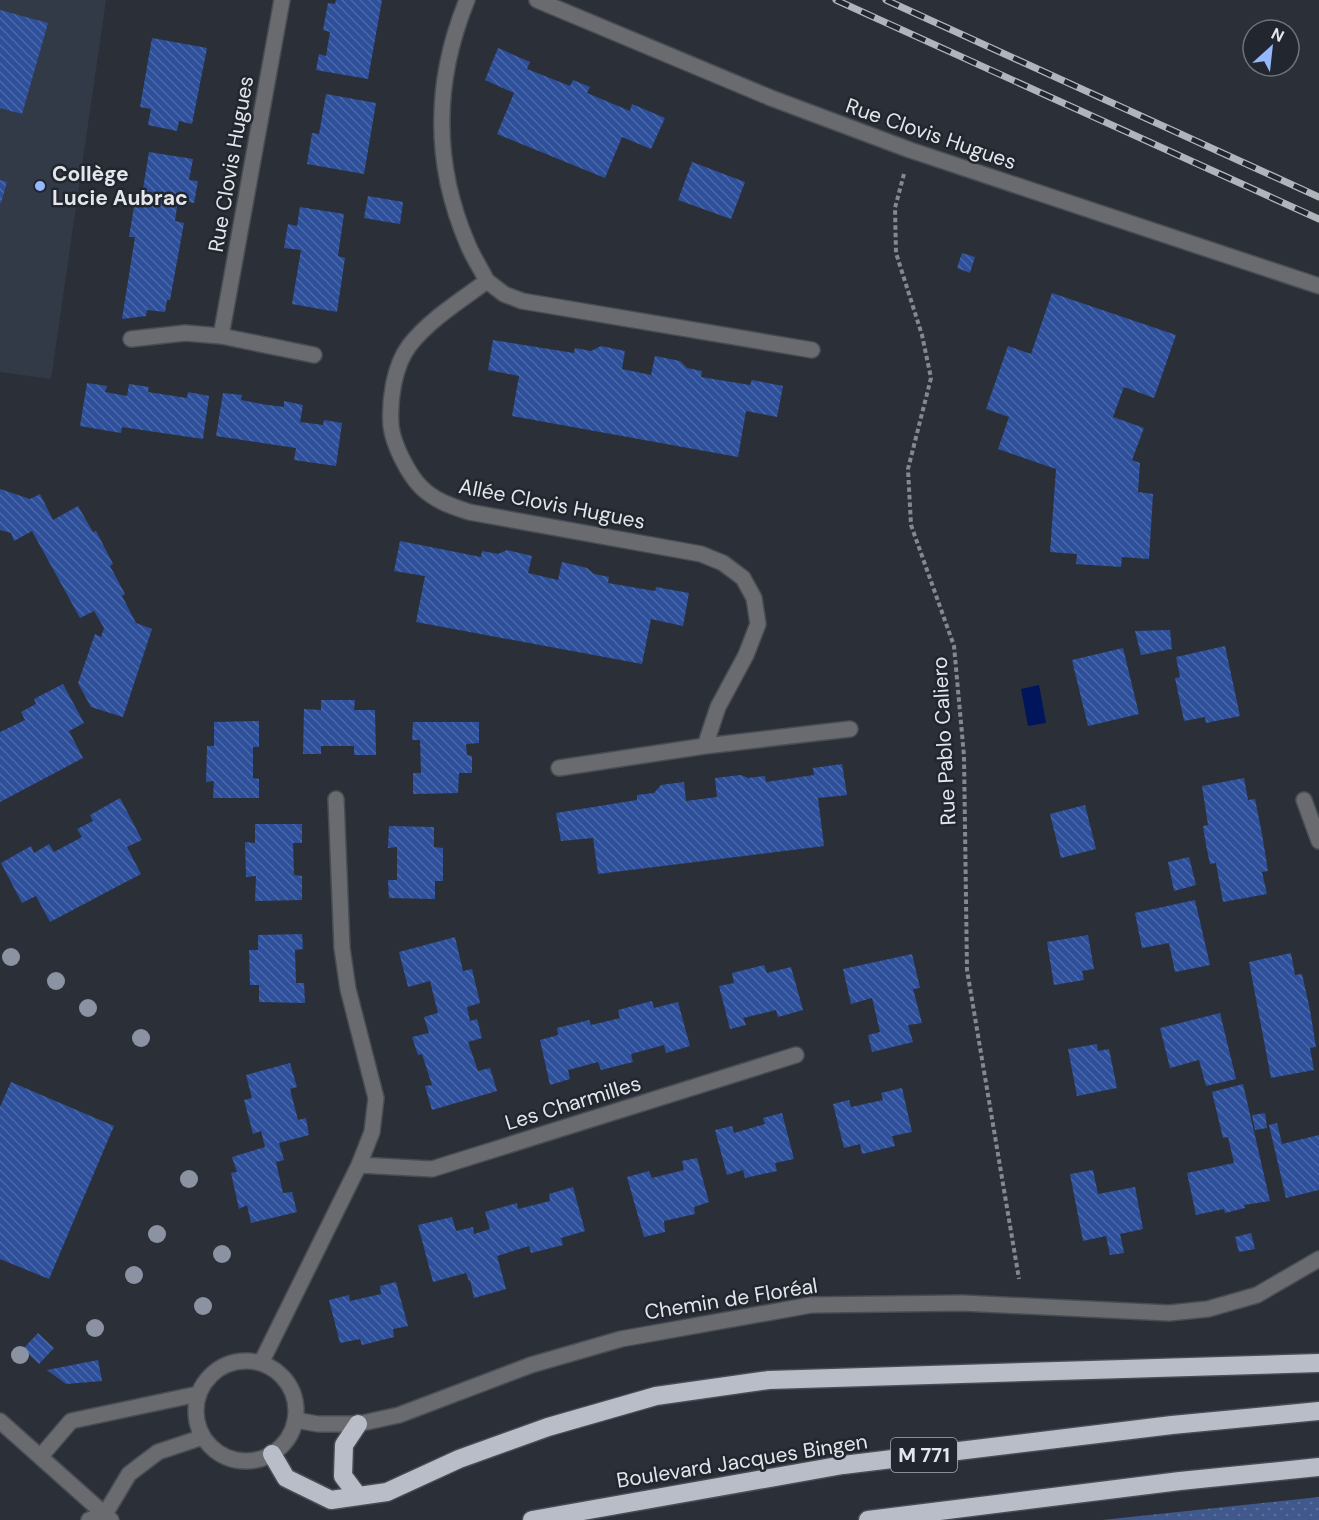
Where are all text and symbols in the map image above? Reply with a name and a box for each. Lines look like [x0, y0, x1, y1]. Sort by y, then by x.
north arrow [1241, 18, 1301, 78]
text: N [1268, 23, 1288, 47]
street label: Rue Clovis Hugues [202, 74, 260, 254]
street label: Rue Clovis Hugues [842, 92, 1020, 176]
place label: Collège Lucie Aubrac [52, 160, 188, 212]
marker: Collège Lucie Aubrac [33, 179, 47, 193]
street label: Allée Clovis Hugues [456, 472, 648, 536]
street label: Rue Pablo Caliero [926, 656, 962, 826]
street label: Les Charmilles [502, 1069, 644, 1137]
street label: Chemin de Floréal [642, 1271, 820, 1327]
street label: Boulevard Jacques Bingen [615, 1427, 869, 1495]
road number: M 771 [891, 1438, 957, 1472]

